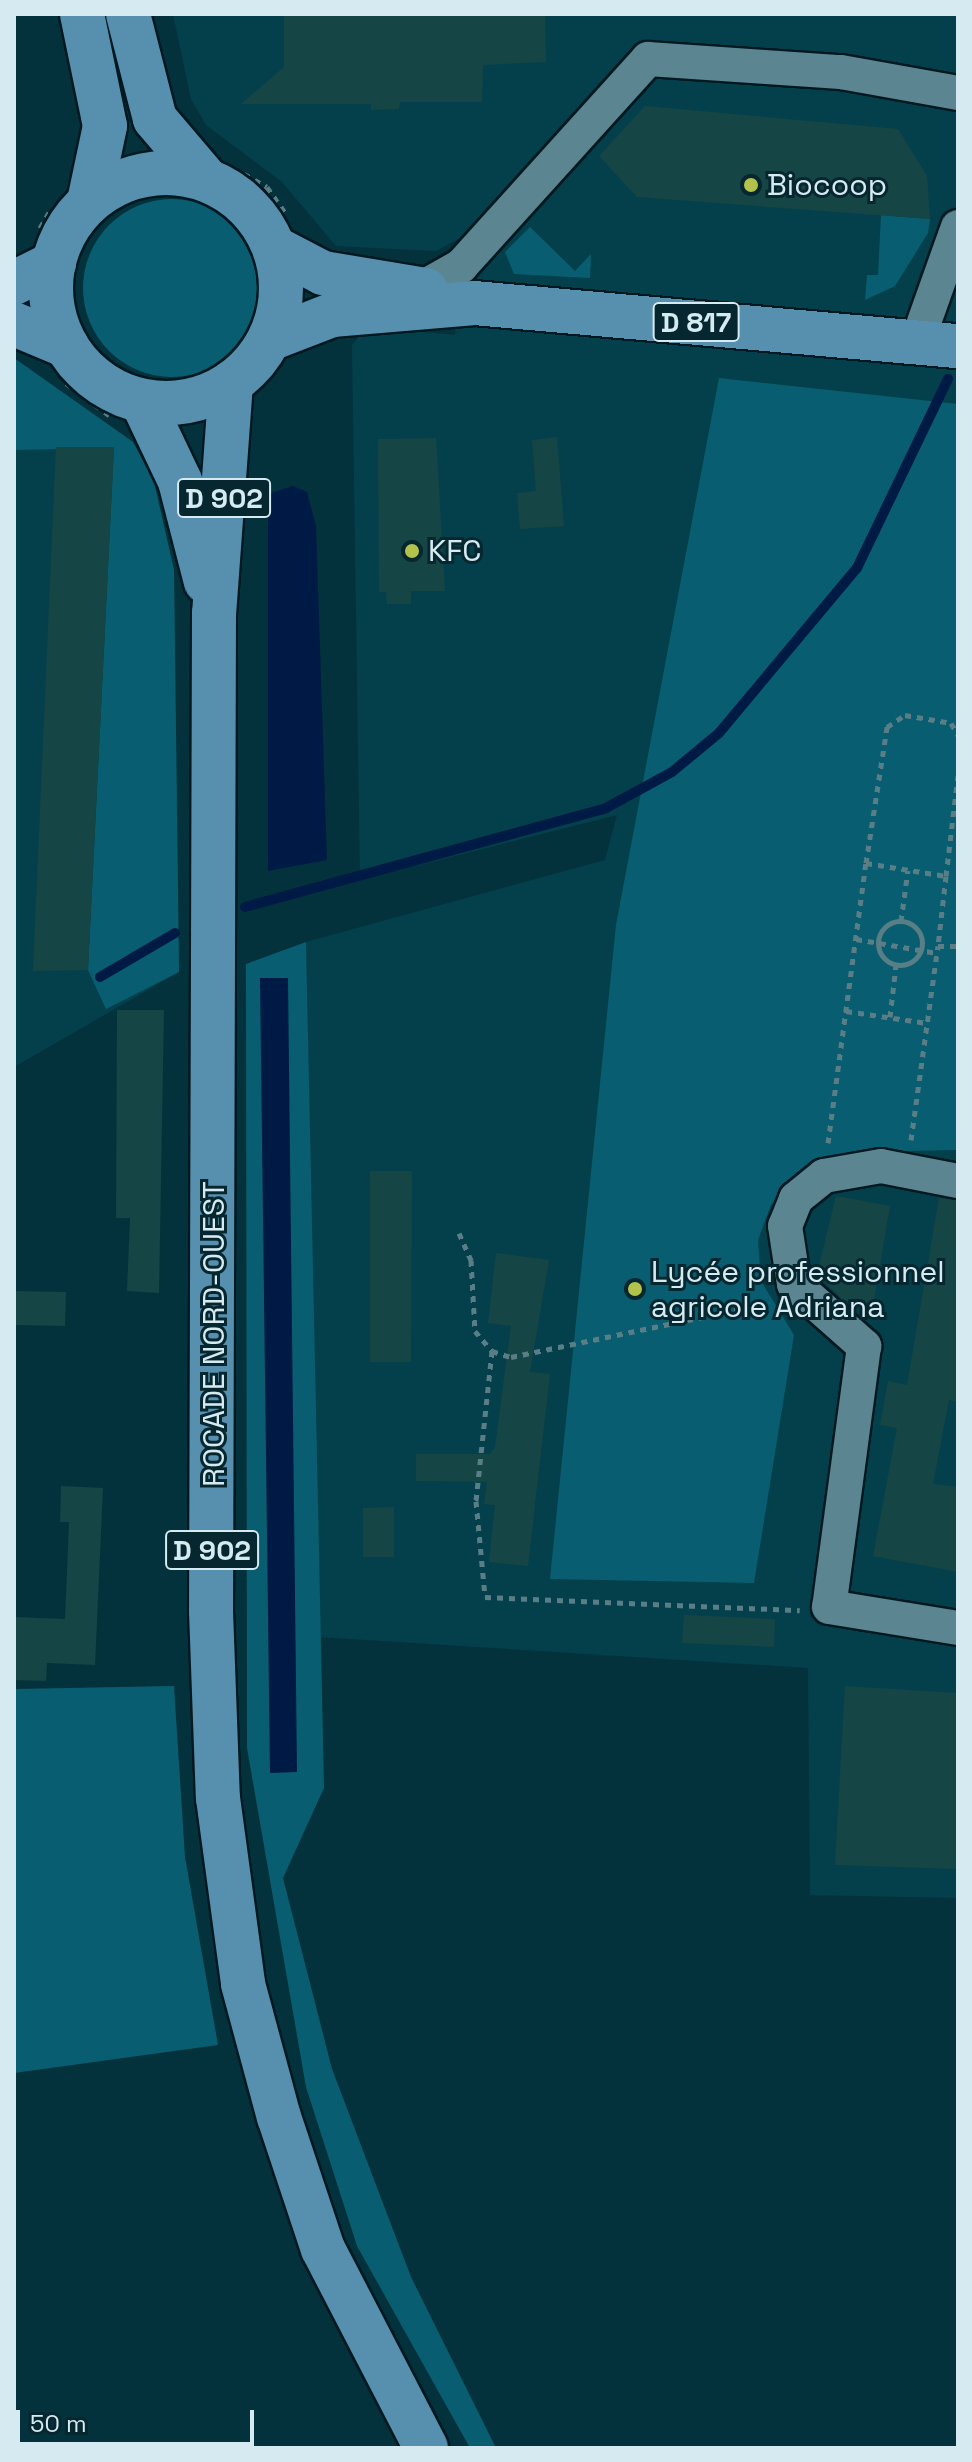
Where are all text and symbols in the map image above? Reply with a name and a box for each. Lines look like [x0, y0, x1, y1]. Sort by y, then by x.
place label: Biocoop [767, 167, 887, 203]
marker: Biocoop [742, 176, 760, 194]
road number: D 817 [652, 298, 740, 346]
road number: D 902 [176, 474, 272, 522]
place label: KFC [428, 533, 482, 569]
marker: KFC [403, 542, 421, 560]
street label: ROCADE NORD-OUEST [196, 1181, 232, 1487]
place label: Lycée professionnel agricole Adriana [651, 1254, 945, 1324]
marker: Lycée professionnel agricole Adriana [626, 1280, 644, 1298]
road number: D 902 [164, 1526, 260, 1574]
scale bar [20, 2394, 258, 2444]
text: 50 m [30, 2408, 87, 2439]

